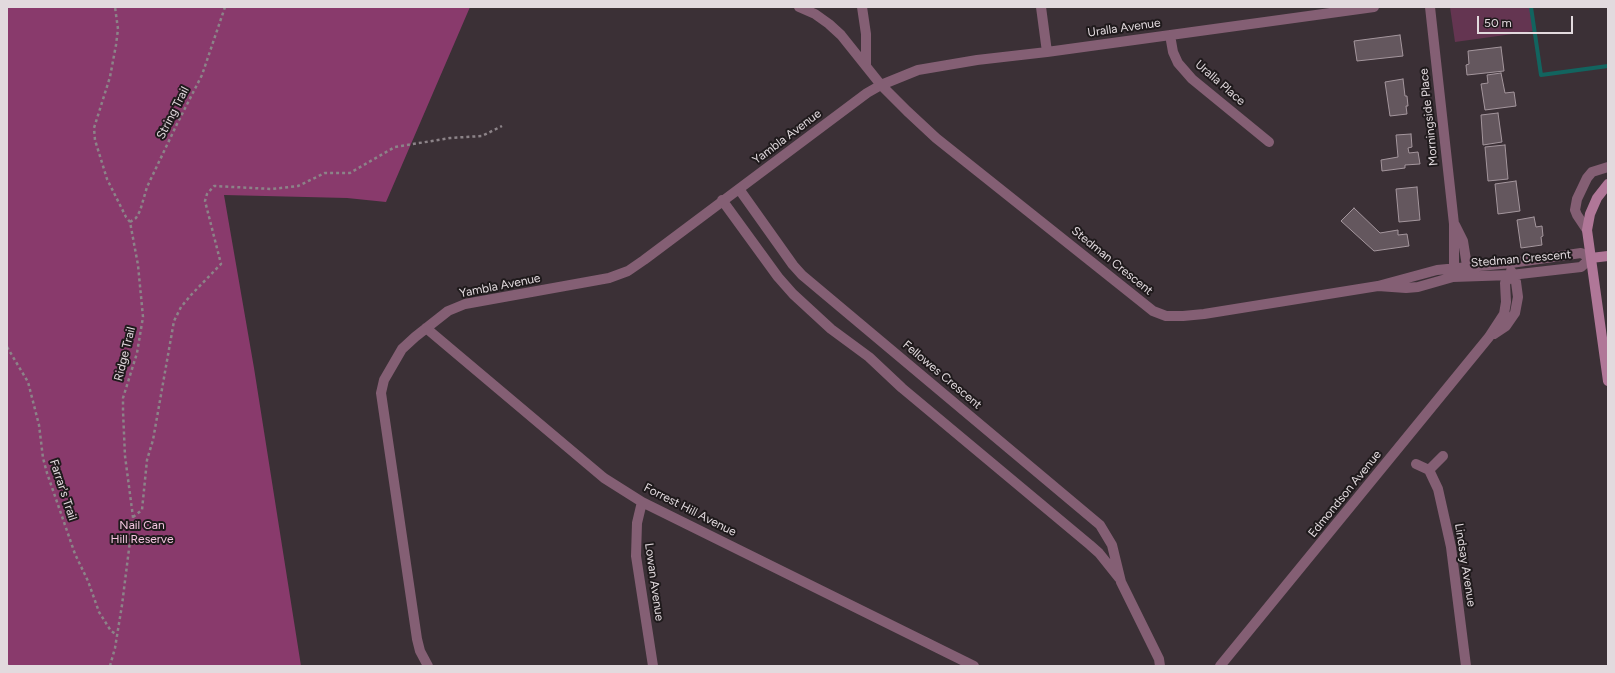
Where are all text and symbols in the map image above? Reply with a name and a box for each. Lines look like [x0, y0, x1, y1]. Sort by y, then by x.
scale bar [1479, 8, 1575, 34]
street label: Uralla Avenue [1087, 16, 1161, 40]
text: 50 m [1484, 16, 1512, 30]
street label: Uralla Place [1192, 57, 1248, 109]
street label: Morningside Place [1417, 67, 1441, 167]
street label: String Trail [154, 84, 192, 142]
street label: Yambla Avenue [750, 107, 824, 167]
street label: Stedman Crescent [1068, 224, 1156, 298]
street label: Stedman Crescent [1470, 247, 1572, 271]
street label: Yambla Avenue [458, 271, 542, 301]
street label: Ridge Trail [111, 325, 139, 383]
street label: Fellowes Crescent [900, 338, 984, 412]
street label: Edmondson Avenue [1305, 448, 1385, 540]
street label: Farrar's Trail [46, 458, 80, 522]
street label: Forrest Hill Avenue [641, 480, 739, 540]
park label: Nail Can Hill Reserve [111, 518, 173, 546]
street label: Lindsay Avenue [1451, 522, 1479, 608]
street label: Lowan Avenue [641, 542, 667, 622]

